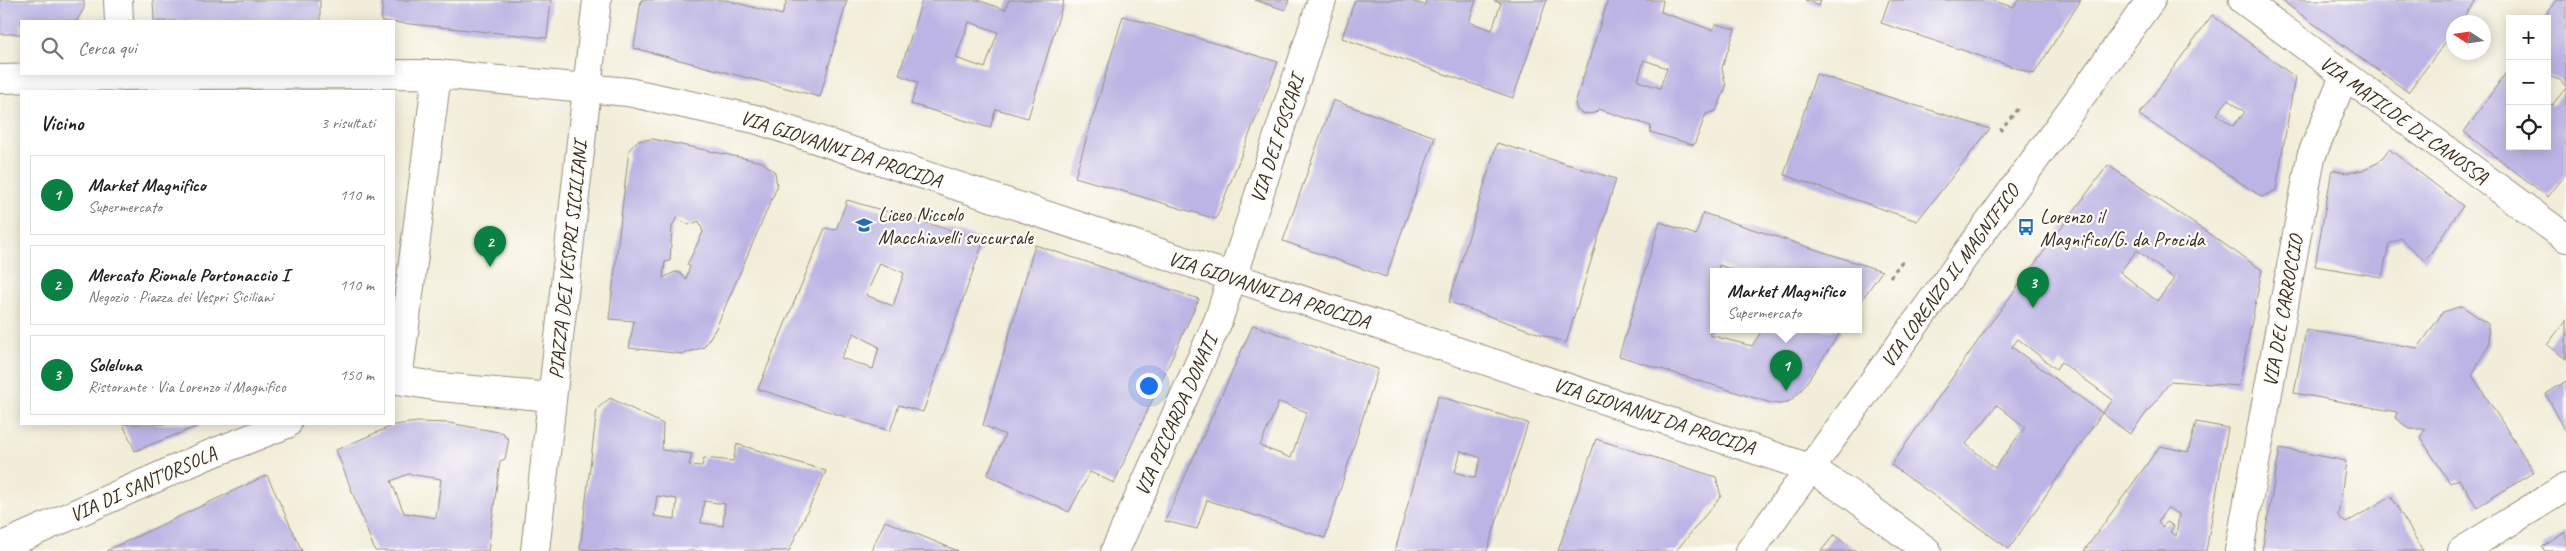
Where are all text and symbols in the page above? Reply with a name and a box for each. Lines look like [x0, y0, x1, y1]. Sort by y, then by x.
north arrow [2446, 15, 2491, 60]
map controls [2506, 15, 2551, 150]
button: + [2506, 15, 2551, 60]
search box [20, 20, 395, 75]
icon: search [38, 34, 66, 62]
text: Cerca qui [78, 36, 137, 60]
street label: VIA MATILDE DI CANOSSA [2315, 50, 2494, 190]
button: − [2506, 60, 2551, 105]
street label: VIA DEI FOSCARI [1245, 67, 1311, 206]
street label: VIA GIOVANNI DA PROCIDA [737, 105, 946, 194]
button: locate [2506, 105, 2551, 150]
text: Vicino [40, 110, 83, 136]
text: 3 risultati [321, 113, 375, 133]
street label: PIAZZA DEI VESPRI SICILIANI [543, 136, 593, 380]
text: Market Magnifico [88, 173, 206, 197]
street label: VIA LORENZO IL MAGNIFICO [1875, 178, 2026, 372]
text: 1 [53, 185, 61, 205]
text: 110 m [340, 185, 374, 205]
text: Supermercato [88, 197, 162, 217]
place label: Liceo Niccolo Macchiavelli succursale [878, 202, 1034, 250]
place label: Lorenzo il Magnifico/G. da Procida [2040, 204, 2206, 252]
school or university icon: Liceo Niccolo Macchiavelli succursale [854, 215, 874, 235]
bus stop icon: Lorenzo il Magnifico/G. da Procida [2016, 217, 2036, 237]
pin: 2 [474, 226, 506, 267]
street label: VIA DEL CARROCCIO [2257, 231, 2309, 389]
street label: VIA GIOVANNI DA PROCIDA [1165, 246, 1374, 335]
text: Mercato Rionale Portonaccio I [88, 263, 289, 287]
pin: 3 [2017, 267, 2049, 308]
popup [1710, 268, 1862, 333]
text: 2 [53, 275, 61, 295]
text: 110 m [340, 275, 374, 295]
text: Market Magnifico [1727, 279, 1845, 303]
text: Negozio · Piazza dei Vespri Siciliani [88, 287, 273, 307]
text: Supermercato [1727, 303, 1801, 323]
street label: VIA PICCARDA DONATI [1129, 327, 1224, 499]
pin: 1 [1770, 350, 1802, 391]
text: Soleluna [88, 353, 141, 377]
text: 3 [53, 365, 61, 385]
text: 150 m [340, 365, 374, 385]
street label: VIA GIOVANNI DA PROCIDA [1550, 372, 1759, 461]
your location [1136, 373, 1162, 399]
text: Ristorante · Via Lorenzo il Magnifico [88, 377, 286, 397]
street label: VIA DI SANT'ORSOLA [66, 440, 221, 528]

